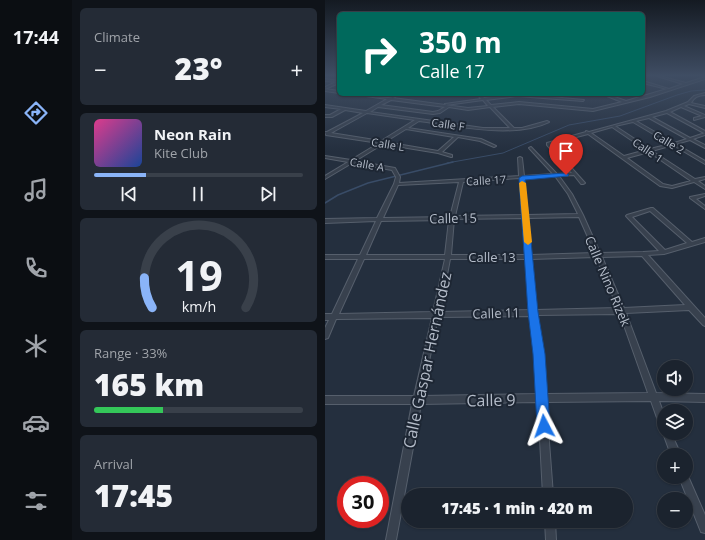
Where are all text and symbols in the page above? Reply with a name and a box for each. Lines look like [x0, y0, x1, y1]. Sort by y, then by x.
text: 350 m [419, 23, 502, 61]
text: 17:44 [13, 25, 59, 49]
text: Climate [94, 28, 140, 46]
icon: right [353, 28, 405, 80]
text: 23° [175, 48, 222, 89]
text: − [94, 54, 107, 84]
text: + [290, 54, 303, 84]
text: Calle 17 [419, 59, 485, 83]
icon: directions [22, 99, 50, 127]
street label: Calle F [430, 114, 466, 134]
text: Neon Rain [154, 124, 232, 144]
street label: Calle 2 [651, 127, 687, 157]
street label: Calle L [370, 134, 406, 154]
pin [549, 134, 583, 175]
street label: Calle 1 [630, 134, 666, 166]
icon: arrive [555, 140, 577, 162]
text: Kite Club [154, 144, 208, 162]
street label: Calle A [349, 154, 385, 174]
street label: Calle 17 [466, 171, 506, 189]
icon: music [22, 176, 50, 204]
icon: previous [118, 183, 140, 205]
icon: pause [187, 183, 209, 205]
icon: next [257, 183, 279, 205]
street label: Calle 15 [429, 209, 477, 227]
street label: Calle Nino Rizek [581, 233, 635, 329]
text: 19 [175, 247, 222, 303]
street label: Calle 13 [468, 248, 516, 266]
icon: phone [22, 254, 50, 282]
street label: Calle Gaspar Hernández [398, 270, 456, 450]
text: km/h [181, 297, 216, 316]
street label: Calle 11 [472, 303, 520, 323]
icon: climate [22, 332, 50, 360]
text: Range · 33% [94, 344, 167, 362]
map controls [657, 360, 693, 528]
button: sound [657, 360, 693, 396]
text: 165 km [94, 364, 204, 405]
street label: Calle 9 [466, 389, 516, 411]
button: layers [657, 404, 693, 440]
position arrow [523, 405, 565, 447]
icon: car [22, 409, 50, 437]
button: + [657, 448, 693, 484]
text: Arrival [94, 455, 133, 473]
text: 17:45 [94, 475, 173, 516]
speed limit sign: 30 [337, 476, 389, 528]
icon: filters [22, 487, 50, 515]
button: − [657, 492, 693, 528]
text: 17:45 · 1 min · 420 m [441, 498, 593, 518]

